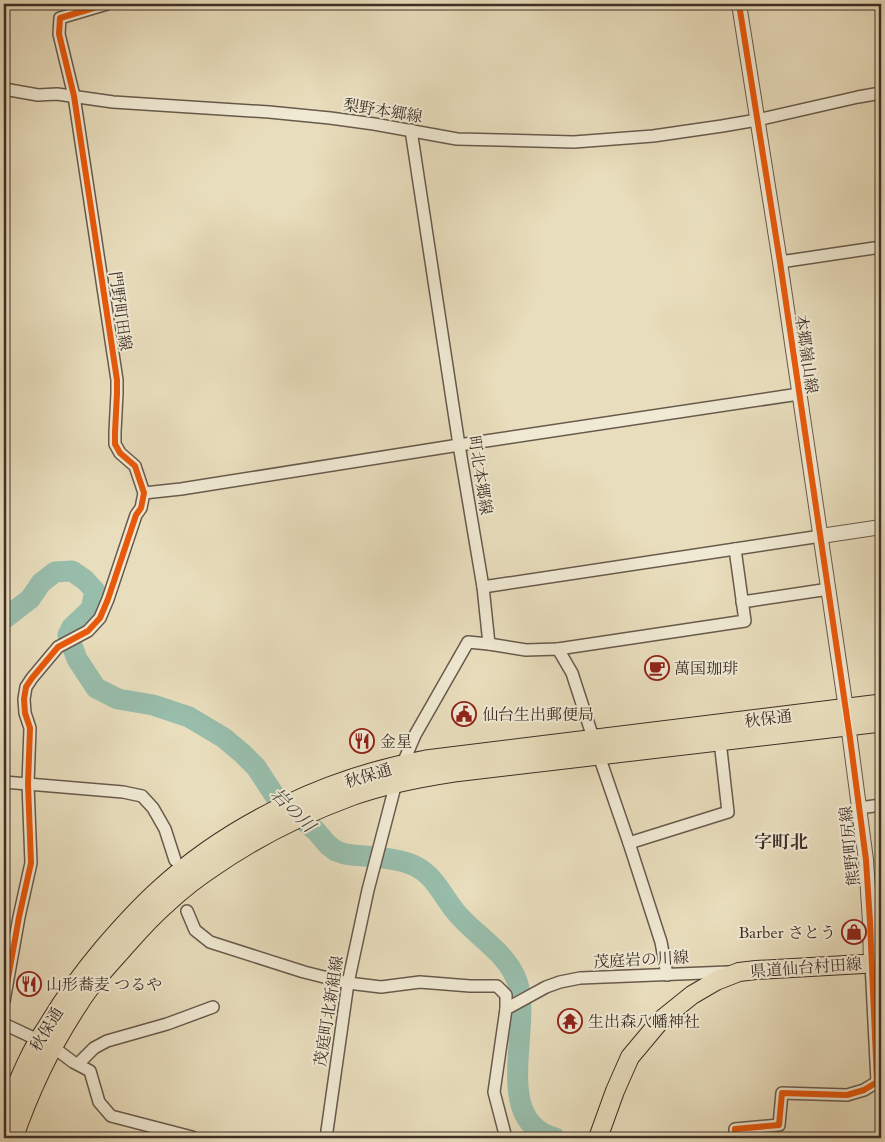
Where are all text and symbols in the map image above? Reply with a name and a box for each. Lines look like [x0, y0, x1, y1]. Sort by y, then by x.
street label: 梨野本郷線 [342, 94, 424, 128]
street label: 門野町田線 [104, 270, 136, 352]
street label: 本郷嶺山線 [790, 313, 822, 395]
street label: 町北本郷線 [463, 434, 497, 516]
cafe icon: 萬国珈琲 [644, 655, 670, 681]
place label: 萬国珈琲 [674, 658, 738, 680]
public building icon: 仙台生出郵便局 [451, 701, 477, 727]
place label: 仙台生出郵便局 [482, 704, 594, 726]
street label: 秋保通 [743, 705, 793, 733]
restaurant icon: 金星 [349, 728, 375, 754]
place label: 金星 [380, 731, 412, 753]
street label: 秋保通 [342, 758, 394, 793]
water label: 岩の川 [265, 782, 322, 840]
street label: 熊野町尻線 [835, 805, 865, 887]
district label: 字町北 [754, 830, 808, 855]
shop icon: Barber さとう [841, 919, 867, 945]
place label: Barber さとう [738, 922, 836, 944]
street label: 茂庭岩の川線 [593, 947, 690, 973]
street label: 県道仙台村田線 [749, 953, 863, 983]
street label: 茂庭町北新組線 [309, 954, 349, 1068]
restaurant icon: 山形蕎麦 つるや [16, 971, 42, 997]
place label: 山形蕎麦 つるや [46, 974, 162, 996]
street label: 秋保通 [25, 1003, 69, 1056]
temple icon: 生出森八幡神社 [557, 1008, 583, 1034]
place label: 生出森八幡神社 [588, 1011, 700, 1033]

